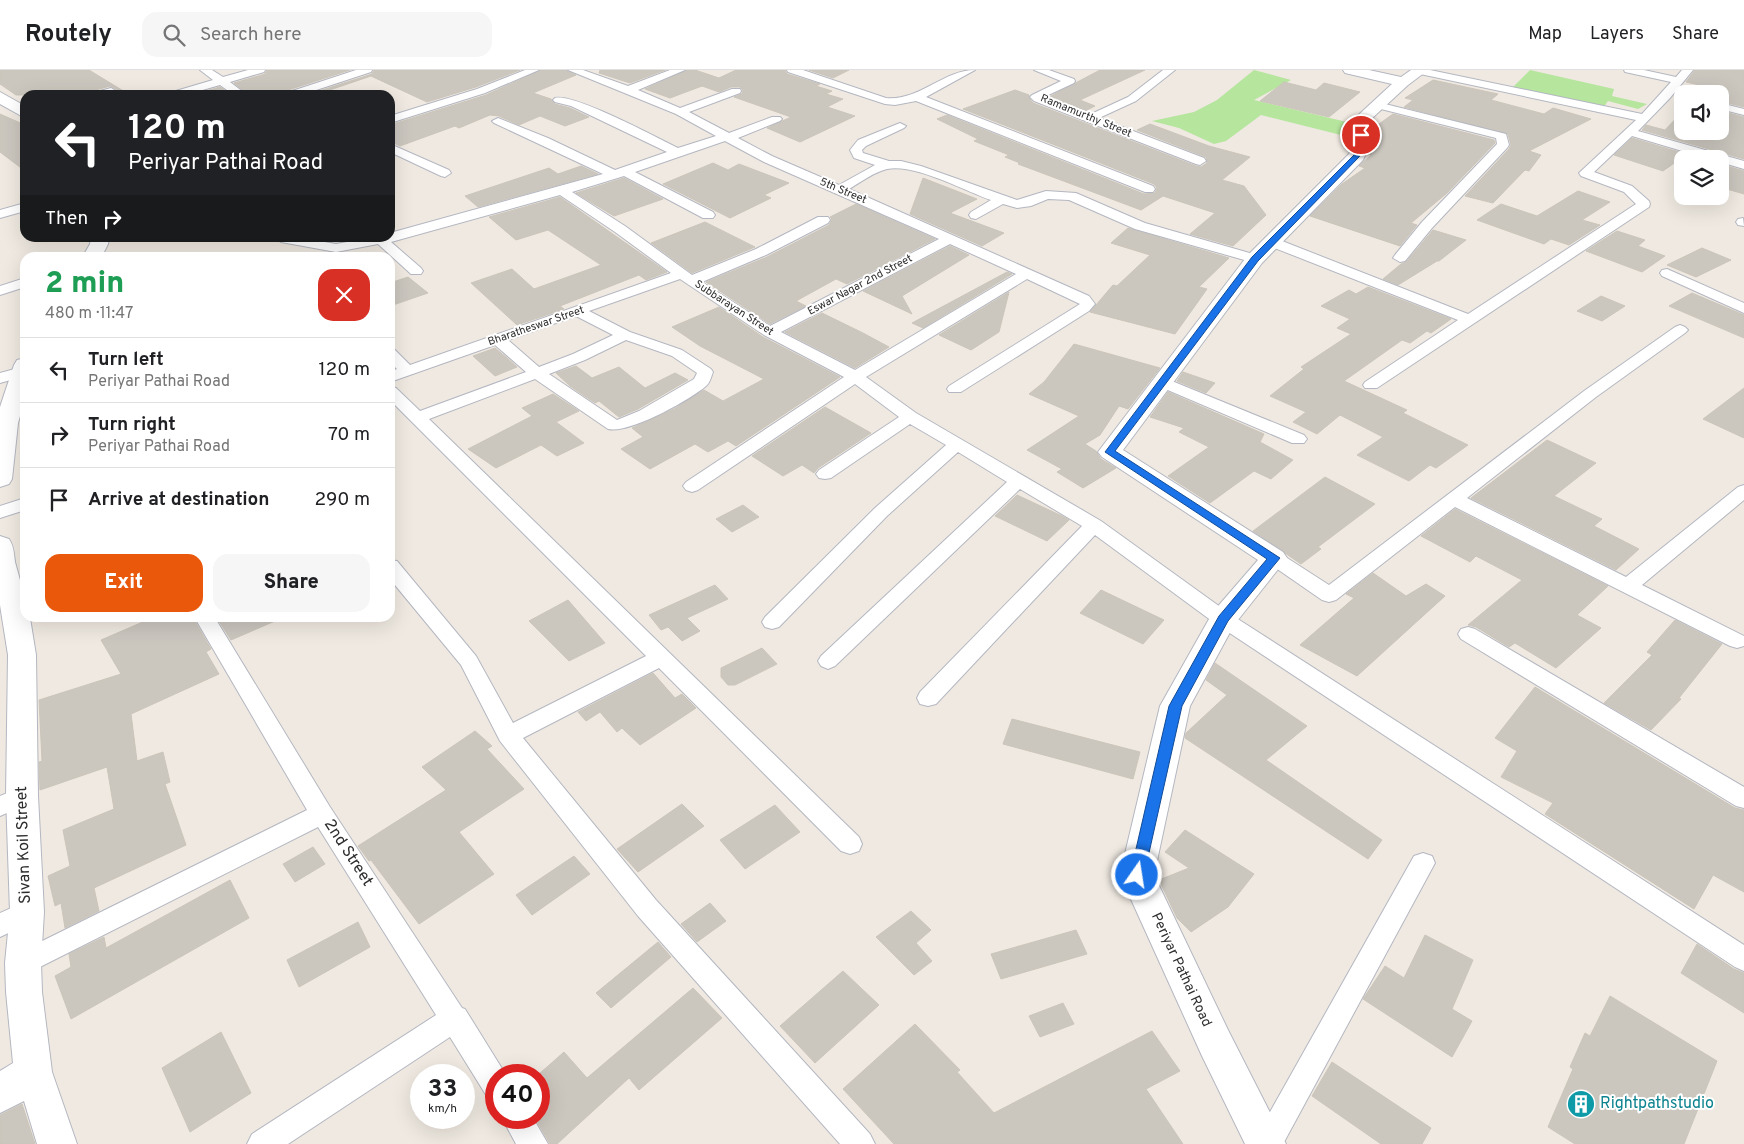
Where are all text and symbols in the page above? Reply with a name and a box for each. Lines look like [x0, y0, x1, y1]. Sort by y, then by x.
search box [142, 12, 492, 57]
text: Routely [25, 20, 112, 50]
icon: search [160, 21, 188, 49]
text: Search here [200, 23, 301, 47]
text: Map [1528, 23, 1562, 46]
text: Layers [1590, 23, 1644, 46]
text: Share [1672, 23, 1719, 46]
map controls [1674, 85, 1729, 205]
button: sound [1674, 85, 1729, 140]
street label: Ramamurthy Street [1038, 91, 1134, 141]
text: 120 m [128, 107, 226, 151]
icon: left [45, 110, 110, 175]
pin [1340, 114, 1382, 156]
icon: arrive [1347, 121, 1375, 149]
text: Periyar Pathai Road [128, 150, 323, 177]
button: layers [1674, 150, 1729, 205]
street label: 5th Street [817, 175, 869, 207]
icon: right [98, 205, 126, 233]
text: Then [45, 207, 88, 231]
street label: Eswar Nagar 2nd Street [805, 251, 915, 319]
text: 2 min [45, 266, 124, 303]
button: close [318, 269, 370, 321]
street label: Subbarayan Street [692, 277, 776, 339]
street label: Bharatheswar Street [486, 303, 586, 349]
text: 480 m · 11:47 [45, 304, 133, 324]
text: Turn left [88, 348, 164, 372]
icon: left [45, 356, 73, 384]
text: 120 m [319, 358, 370, 382]
text: Periyar Pathai Road [88, 372, 230, 392]
text: Turn right [88, 413, 176, 437]
icon: right [45, 421, 73, 449]
text: 70 m [328, 423, 370, 447]
text: Periyar Pathai Road [88, 437, 230, 457]
icon: arrive [45, 486, 73, 514]
text: Arrive at destination [88, 488, 269, 512]
text: 290 m [314, 488, 370, 512]
button: Exit [45, 554, 203, 612]
button: Share [213, 554, 370, 612]
street label: Sivan Koil Street [12, 786, 36, 904]
street label: 2nd Street [319, 816, 377, 890]
position arrow [1110, 848, 1162, 900]
street label: Periyar Pathai Road [1147, 910, 1215, 1030]
speed limit sign: 40 [485, 1064, 550, 1129]
text: 33 [428, 1074, 457, 1106]
building icon: Rightpathstudio [1566, 1089, 1596, 1119]
place label: Rightpathstudio [1600, 1094, 1714, 1114]
text: km/h [428, 1101, 457, 1117]

